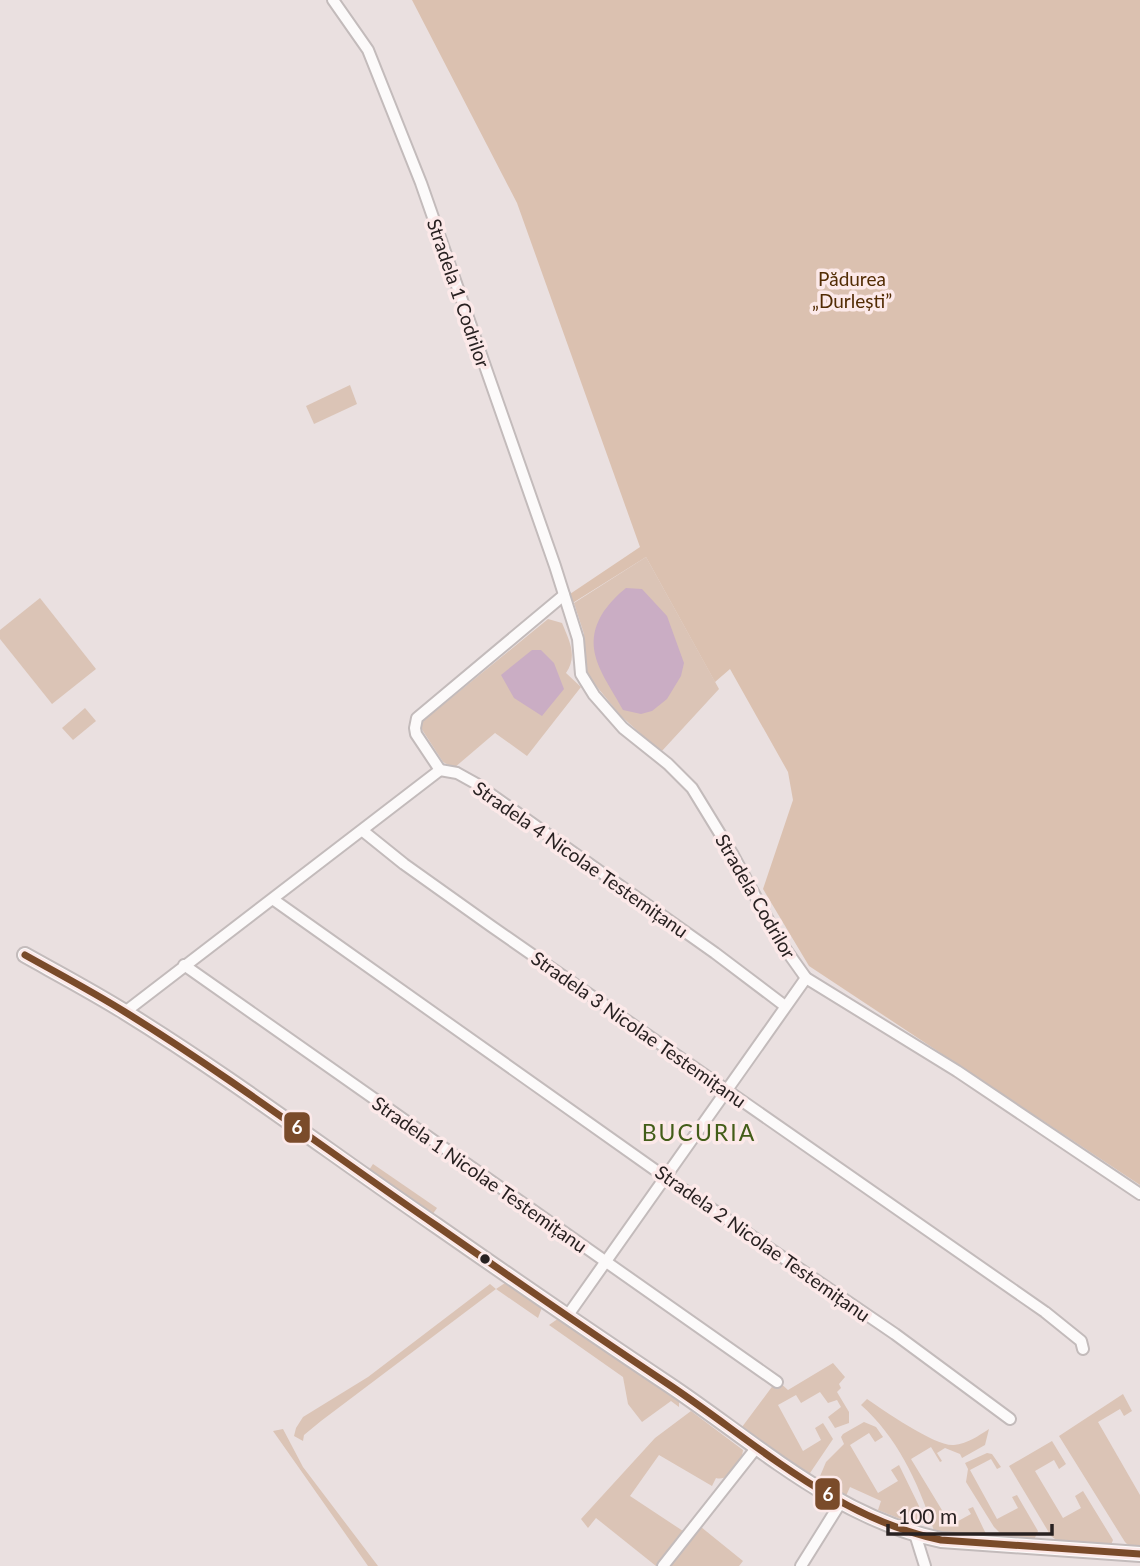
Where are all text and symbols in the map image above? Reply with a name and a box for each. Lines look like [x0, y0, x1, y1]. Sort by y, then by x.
street label: Stradela 1 Codrilor [423, 216, 495, 370]
park label: Pădurea „Durlești” [812, 267, 892, 312]
street label: Stradela 4 Nicolae Testemițanu [469, 776, 693, 942]
street label: Stradela Codrilor [711, 830, 801, 962]
street label: Stradela 3 Nicolae Testemițanu [527, 946, 751, 1112]
street label: Stradela 1 Nicolae Testemițanu [368, 1091, 592, 1257]
line badge: 6 [283, 1111, 311, 1144]
text: 6 [291, 1115, 303, 1138]
district label: BUCURIA [642, 1118, 756, 1146]
street label: Stradela 2 Nicolae Testemițanu [651, 1160, 875, 1326]
unlabelled marker [478, 1252, 492, 1266]
line badge: 6 [814, 1477, 841, 1511]
text: 6 [822, 1482, 834, 1505]
scale bar [888, 1492, 1052, 1536]
text: 100 m [898, 1503, 957, 1528]

